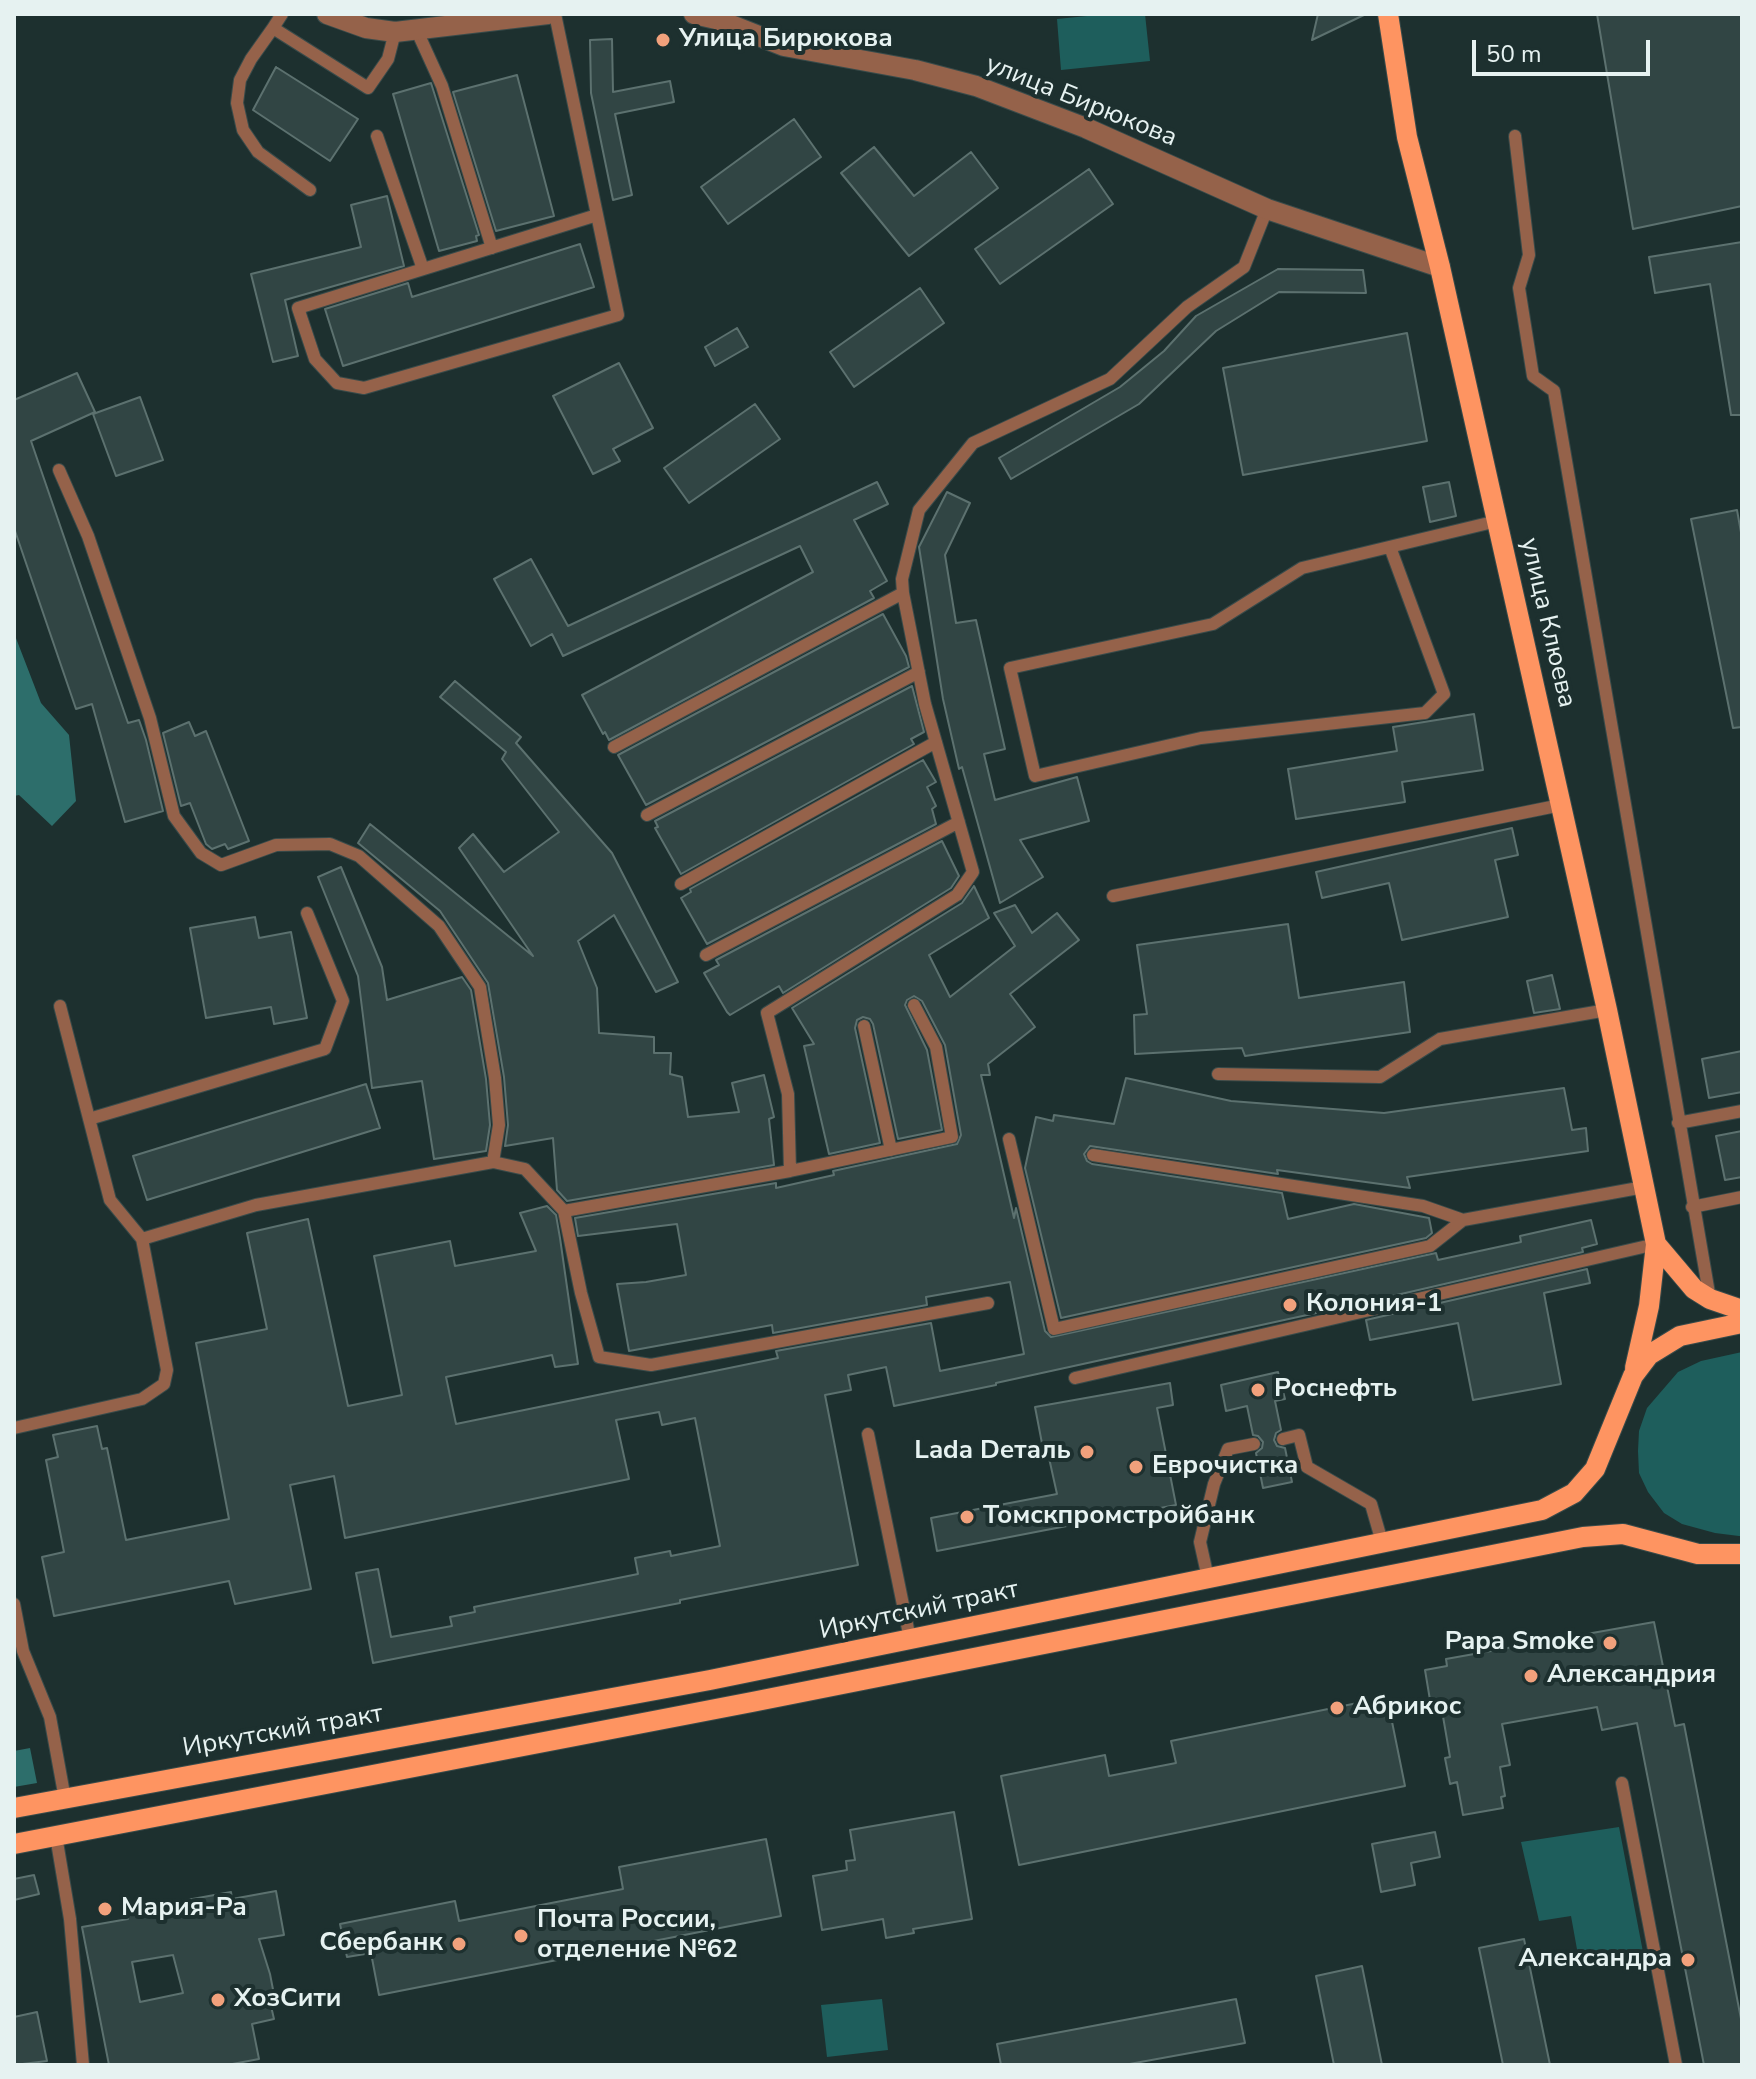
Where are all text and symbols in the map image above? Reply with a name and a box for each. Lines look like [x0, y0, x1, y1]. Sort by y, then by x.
place label: Улица Бирюкова [679, 24, 893, 56]
scale bar [1476, 24, 1654, 74]
marker: Улица Бирюкова [654, 31, 672, 49]
text: 50 m [1486, 38, 1542, 70]
street label: улица Бирюкова [981, 49, 1181, 155]
street label: улица Клюева [1512, 535, 1582, 711]
place label: Колония-1 [1306, 1289, 1442, 1321]
marker: Колония-1 [1281, 1296, 1299, 1314]
place label: Роснефть [1274, 1374, 1397, 1406]
marker: Роснефть [1249, 1381, 1267, 1399]
place label: Lada Dеталь [914, 1436, 1071, 1468]
marker: Lada Dеталь [1078, 1443, 1096, 1461]
place label: Еврочистка [1152, 1451, 1298, 1483]
marker: Еврочистка [1127, 1458, 1145, 1476]
place label: Томскпромстройбанк [983, 1501, 1254, 1533]
marker: Томскпромстройбанк [958, 1508, 976, 1526]
street label: Иркутский тракт [817, 1575, 1021, 1647]
place label: Papa Smoke [1445, 1627, 1594, 1659]
marker: Papa Smoke [1601, 1634, 1619, 1652]
place label: Александрия [1547, 1660, 1716, 1692]
marker: Александрия [1522, 1667, 1540, 1685]
place label: Абрикос [1353, 1692, 1461, 1724]
street label: Иркутский тракт [180, 1699, 386, 1765]
marker: Абрикос [1328, 1699, 1346, 1717]
place label: Мария-Ра [121, 1893, 247, 1925]
marker: Мария-Ра [96, 1900, 114, 1918]
place label: Почта России, отделение №62 [537, 1905, 738, 1966]
marker: Почта России, отделение №62 [512, 1927, 530, 1945]
place label: Сбербанк [319, 1928, 443, 1960]
marker: Сбербанк [450, 1935, 468, 1953]
place label: Александра [1518, 1944, 1672, 1976]
marker: Александра [1679, 1951, 1697, 1969]
place label: ХозСити [234, 1984, 341, 2016]
marker: ХозСити [209, 1991, 227, 2009]

